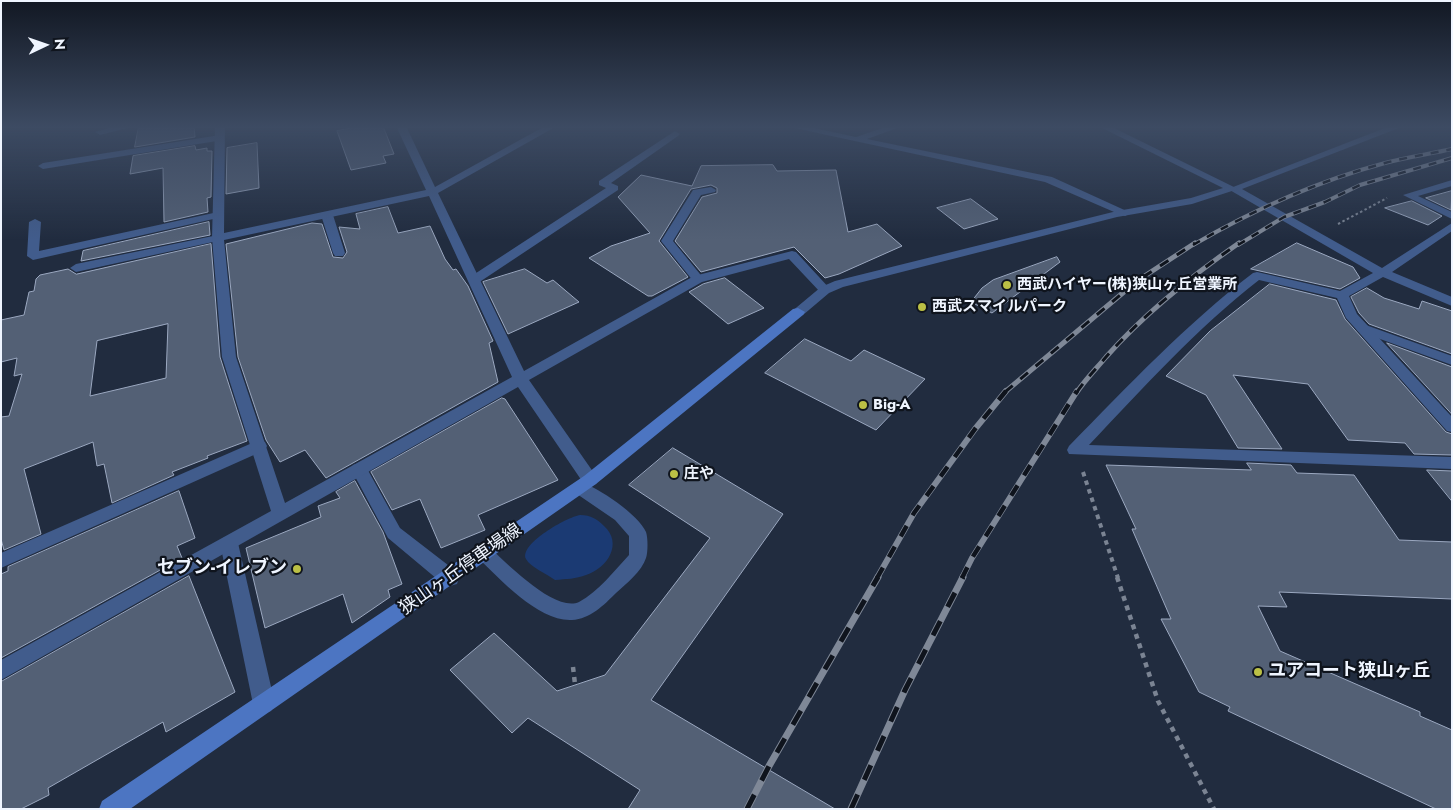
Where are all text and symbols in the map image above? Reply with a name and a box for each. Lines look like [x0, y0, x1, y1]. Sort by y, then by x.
north arrow [20, 20, 70, 70]
text: N [50, 38, 70, 50]
place label: 西武ハイヤー(株)狭山ヶ丘営業所 [1017, 276, 1237, 294]
marker: 西武ハイヤー(株)狭山ヶ丘営業所 [1001, 279, 1013, 291]
place label: 西武スマイルパーク [932, 298, 1067, 316]
marker: 西武スマイルパーク [916, 301, 928, 313]
place label: Big-A [873, 396, 911, 414]
marker: Big-A [857, 399, 869, 411]
place label: 庄や [684, 465, 714, 483]
marker: 庄や [668, 468, 680, 480]
street label: 狭山ヶ丘停車場線 [396, 520, 526, 620]
place label: セブン-イレブン [157, 558, 287, 580]
marker: セブン-イレブン [291, 563, 303, 575]
place label: ユアコート狭山ヶ丘 [1268, 661, 1430, 683]
marker: ユアコート狭山ヶ丘 [1252, 666, 1264, 678]

